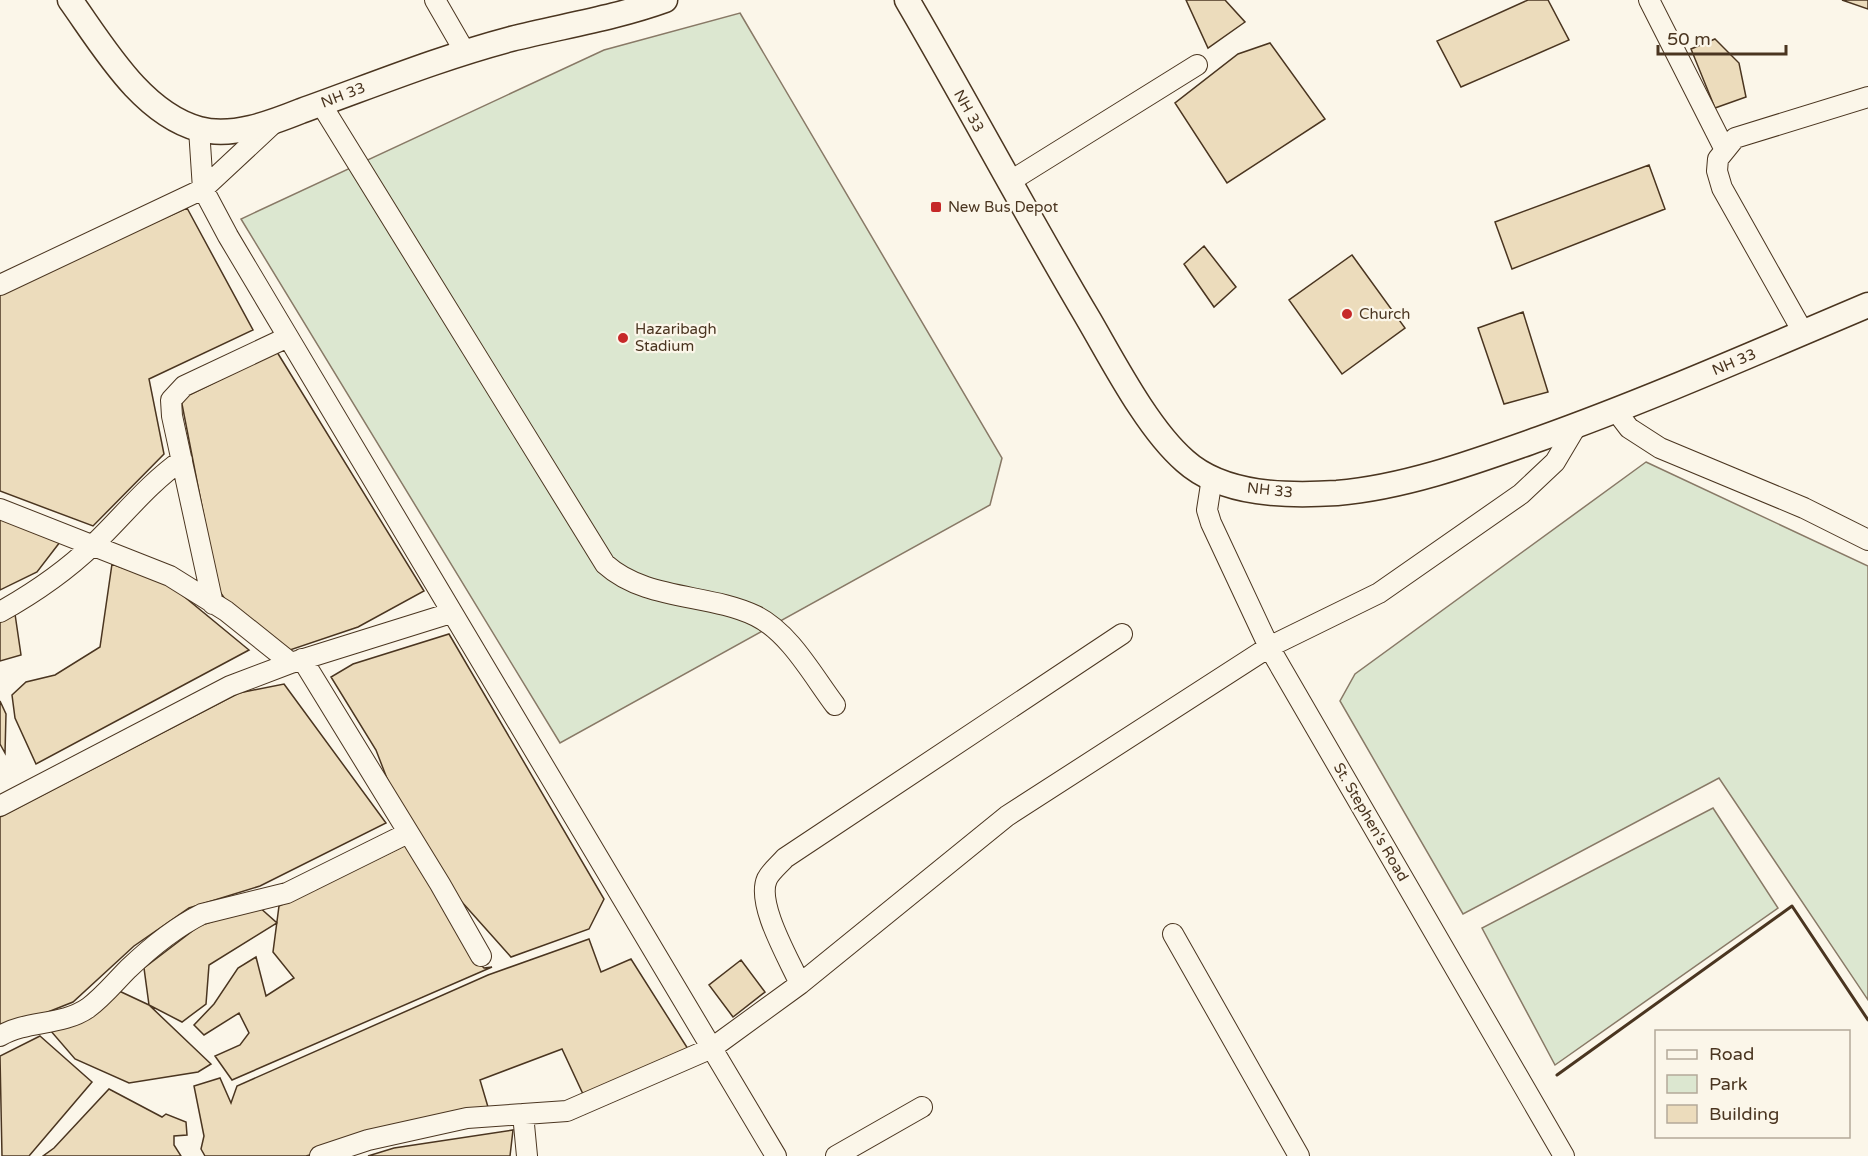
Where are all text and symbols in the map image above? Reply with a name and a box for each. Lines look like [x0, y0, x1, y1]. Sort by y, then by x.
scale bar [1658, 18, 1786, 56]
text: 50 m [1667, 28, 1711, 50]
street label: NH 33 [318, 78, 368, 112]
street label: NH 33 [950, 86, 988, 136]
place label: New Bus Depot [948, 198, 1059, 216]
marker: New Bus Depot [929, 200, 943, 214]
place label: Church [1359, 305, 1410, 323]
marker: Church [1340, 307, 1354, 321]
place label: Hazaribagh Stadium [635, 320, 717, 355]
marker: Hazaribagh Stadium [616, 331, 630, 345]
street label: NH 33 [1709, 345, 1759, 379]
street label: NH 33 [1246, 479, 1294, 501]
street label: St. Stephen's Road [1330, 760, 1412, 884]
legend [1655, 1030, 1850, 1138]
text: Road [1709, 1043, 1754, 1065]
text: Park [1709, 1073, 1748, 1095]
text: Building [1709, 1103, 1779, 1125]

